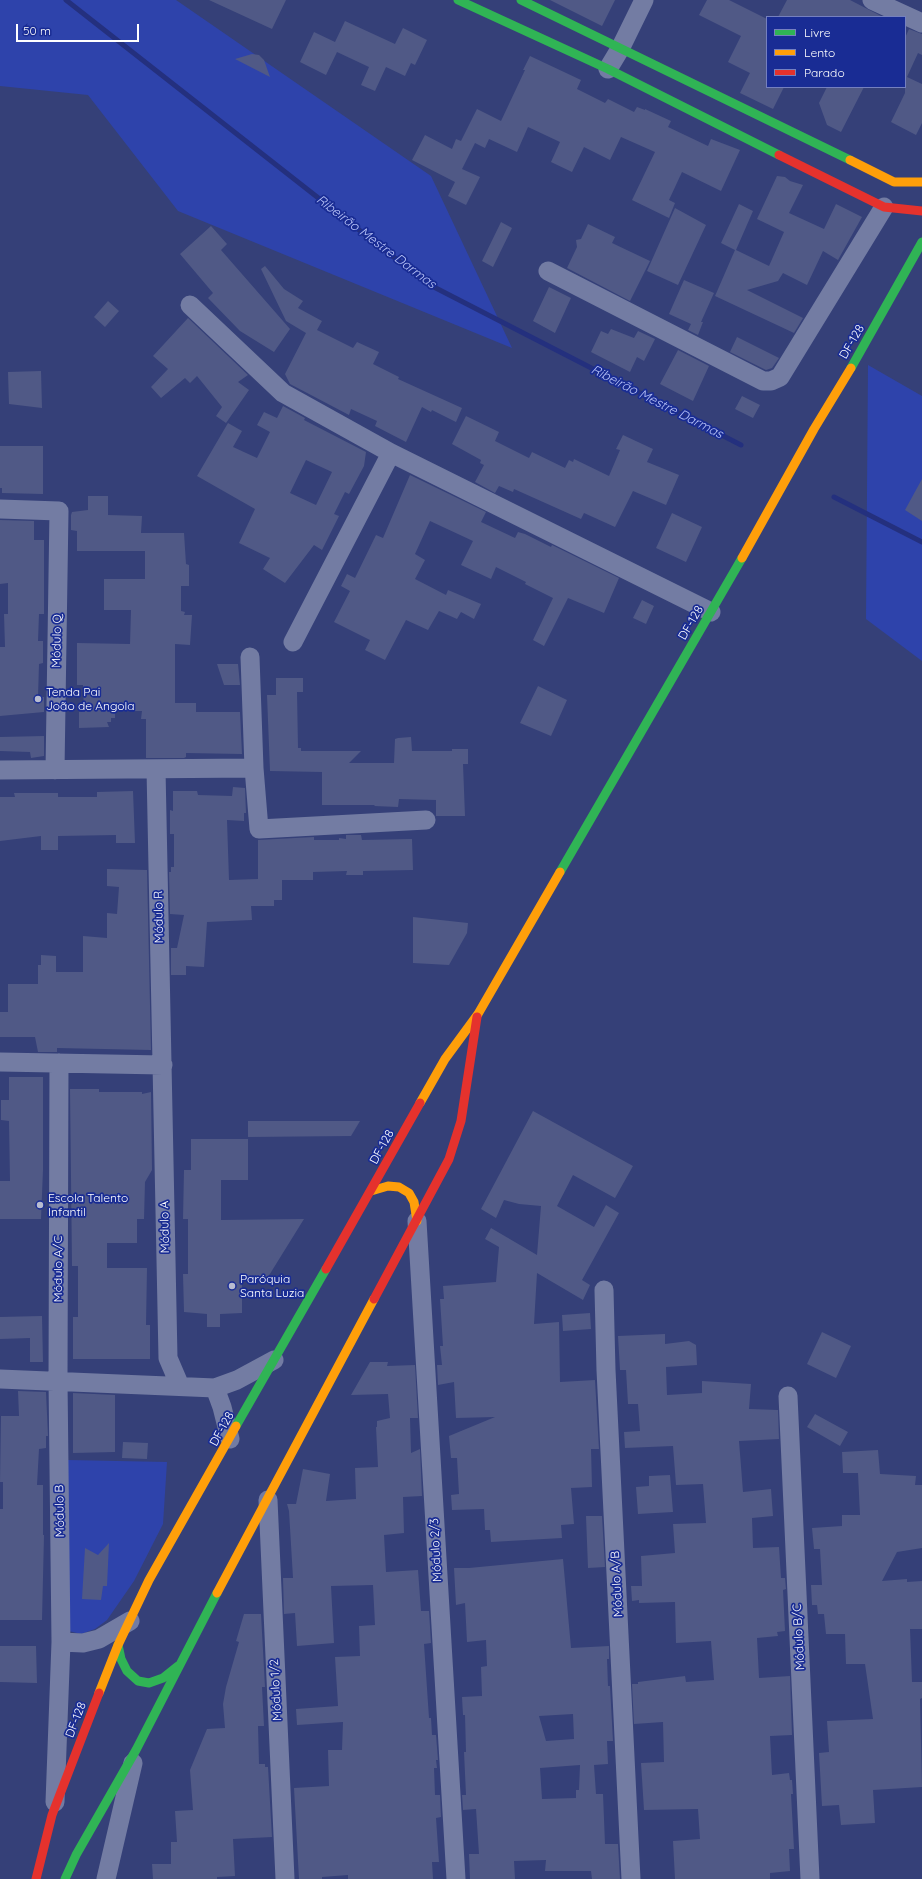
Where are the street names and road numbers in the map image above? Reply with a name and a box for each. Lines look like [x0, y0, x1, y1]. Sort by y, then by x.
street label: DF-128 [836, 322, 868, 362]
street label: DF-128 [675, 603, 707, 643]
street label: Módulo Q [49, 614, 65, 668]
street label: Módulo R [151, 891, 167, 943]
street label: DF-128 [367, 1127, 397, 1167]
street label: Módulo A [157, 1201, 173, 1253]
street label: Módulo A/C [51, 1236, 65, 1302]
street label: DF-128 [207, 1409, 237, 1449]
street label: Módulo B [52, 1485, 68, 1537]
street label: Módulo 2/3 [427, 1518, 445, 1582]
street label: Módulo A/B [608, 1550, 626, 1618]
street label: Módulo B/C [790, 1603, 808, 1671]
street label: Módulo 1/2 [267, 1659, 285, 1721]
street label: DF-128 [63, 1700, 89, 1740]

